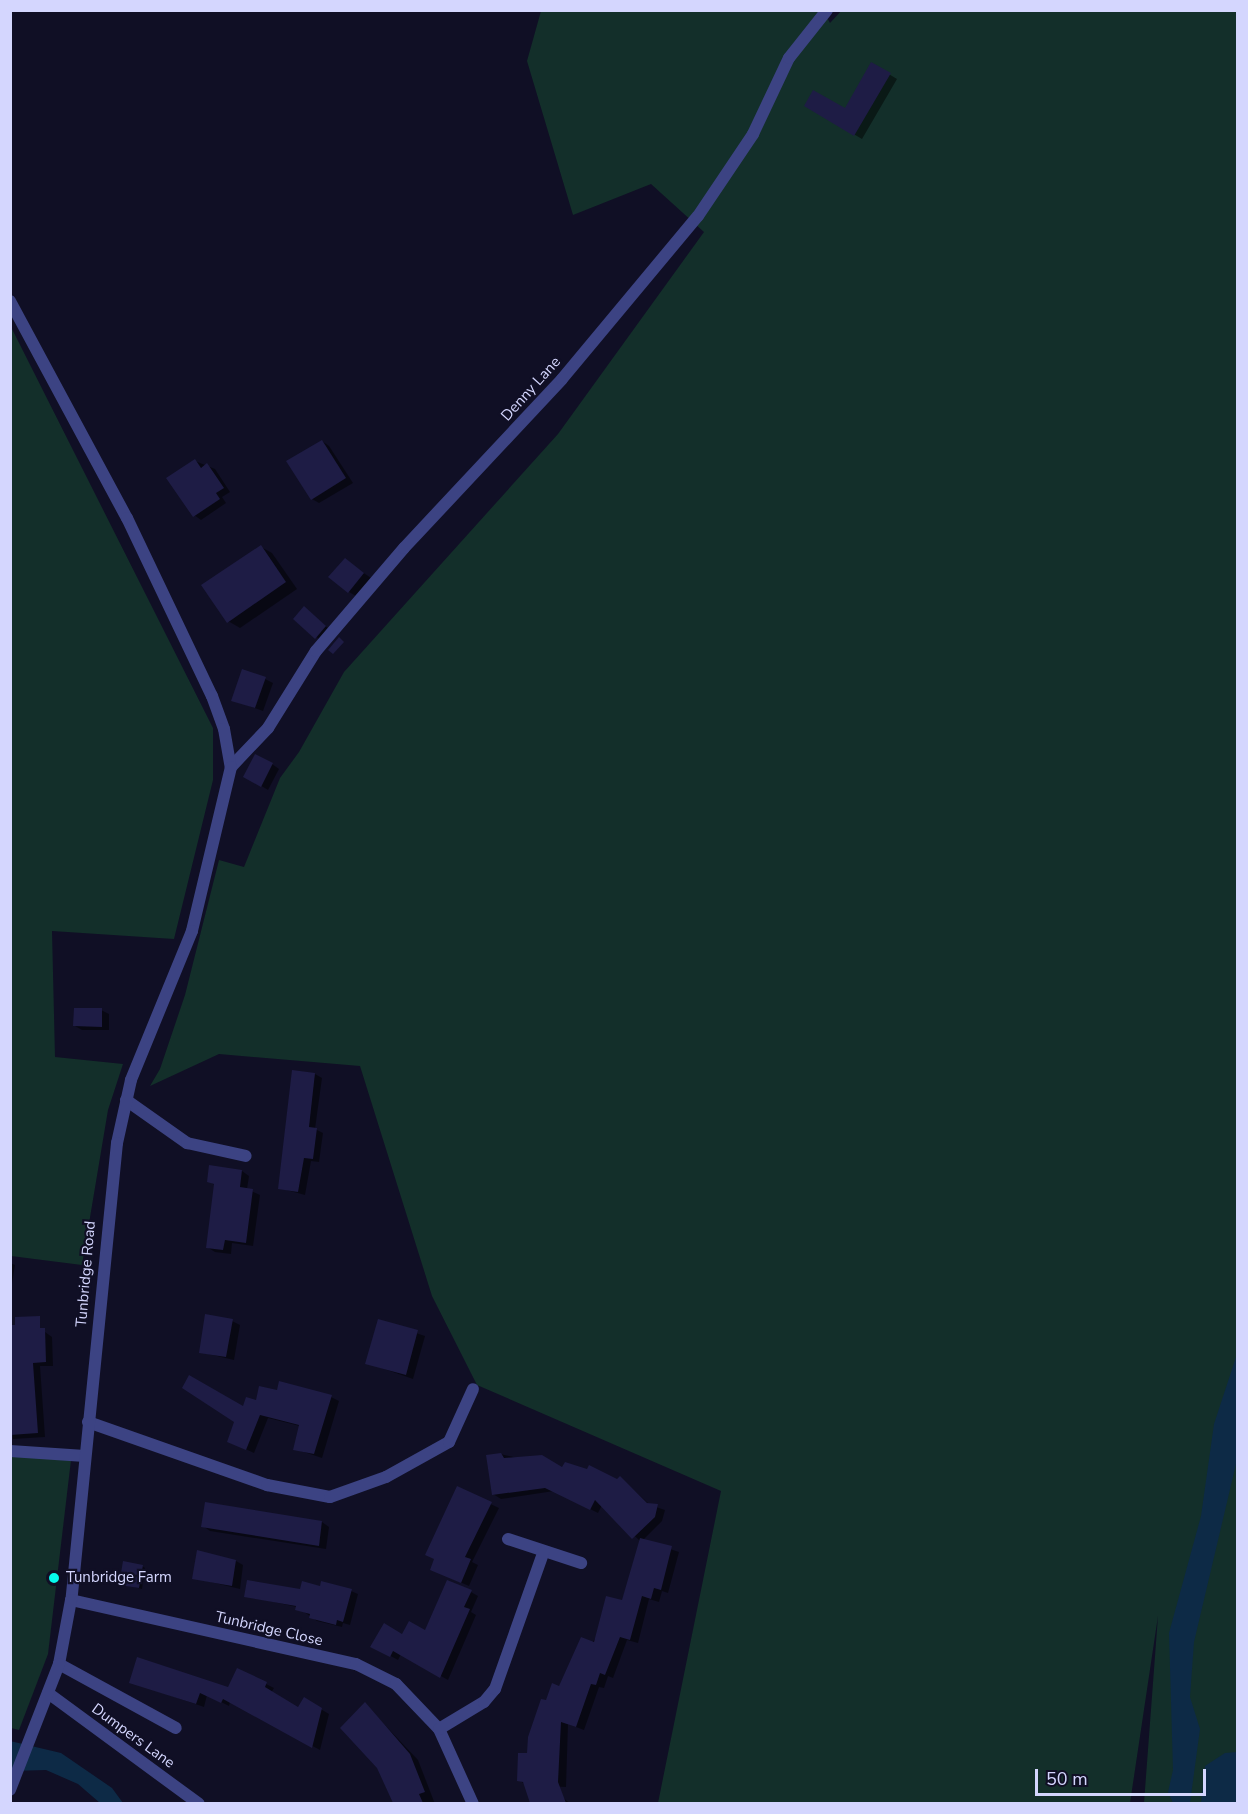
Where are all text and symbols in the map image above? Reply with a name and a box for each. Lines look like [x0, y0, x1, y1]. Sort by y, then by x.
street label: Denny Lane [497, 353, 565, 425]
street label: Tunbridge Road [72, 1220, 100, 1328]
place label: Tunbridge Farm [66, 1569, 172, 1587]
marker: Tunbridge Farm [47, 1571, 61, 1585]
street label: Tunbridge Close [213, 1608, 325, 1650]
street label: Dumpers Lane [88, 1700, 178, 1772]
scale bar [1038, 1757, 1209, 1795]
text: 50 m [1046, 1767, 1088, 1791]

